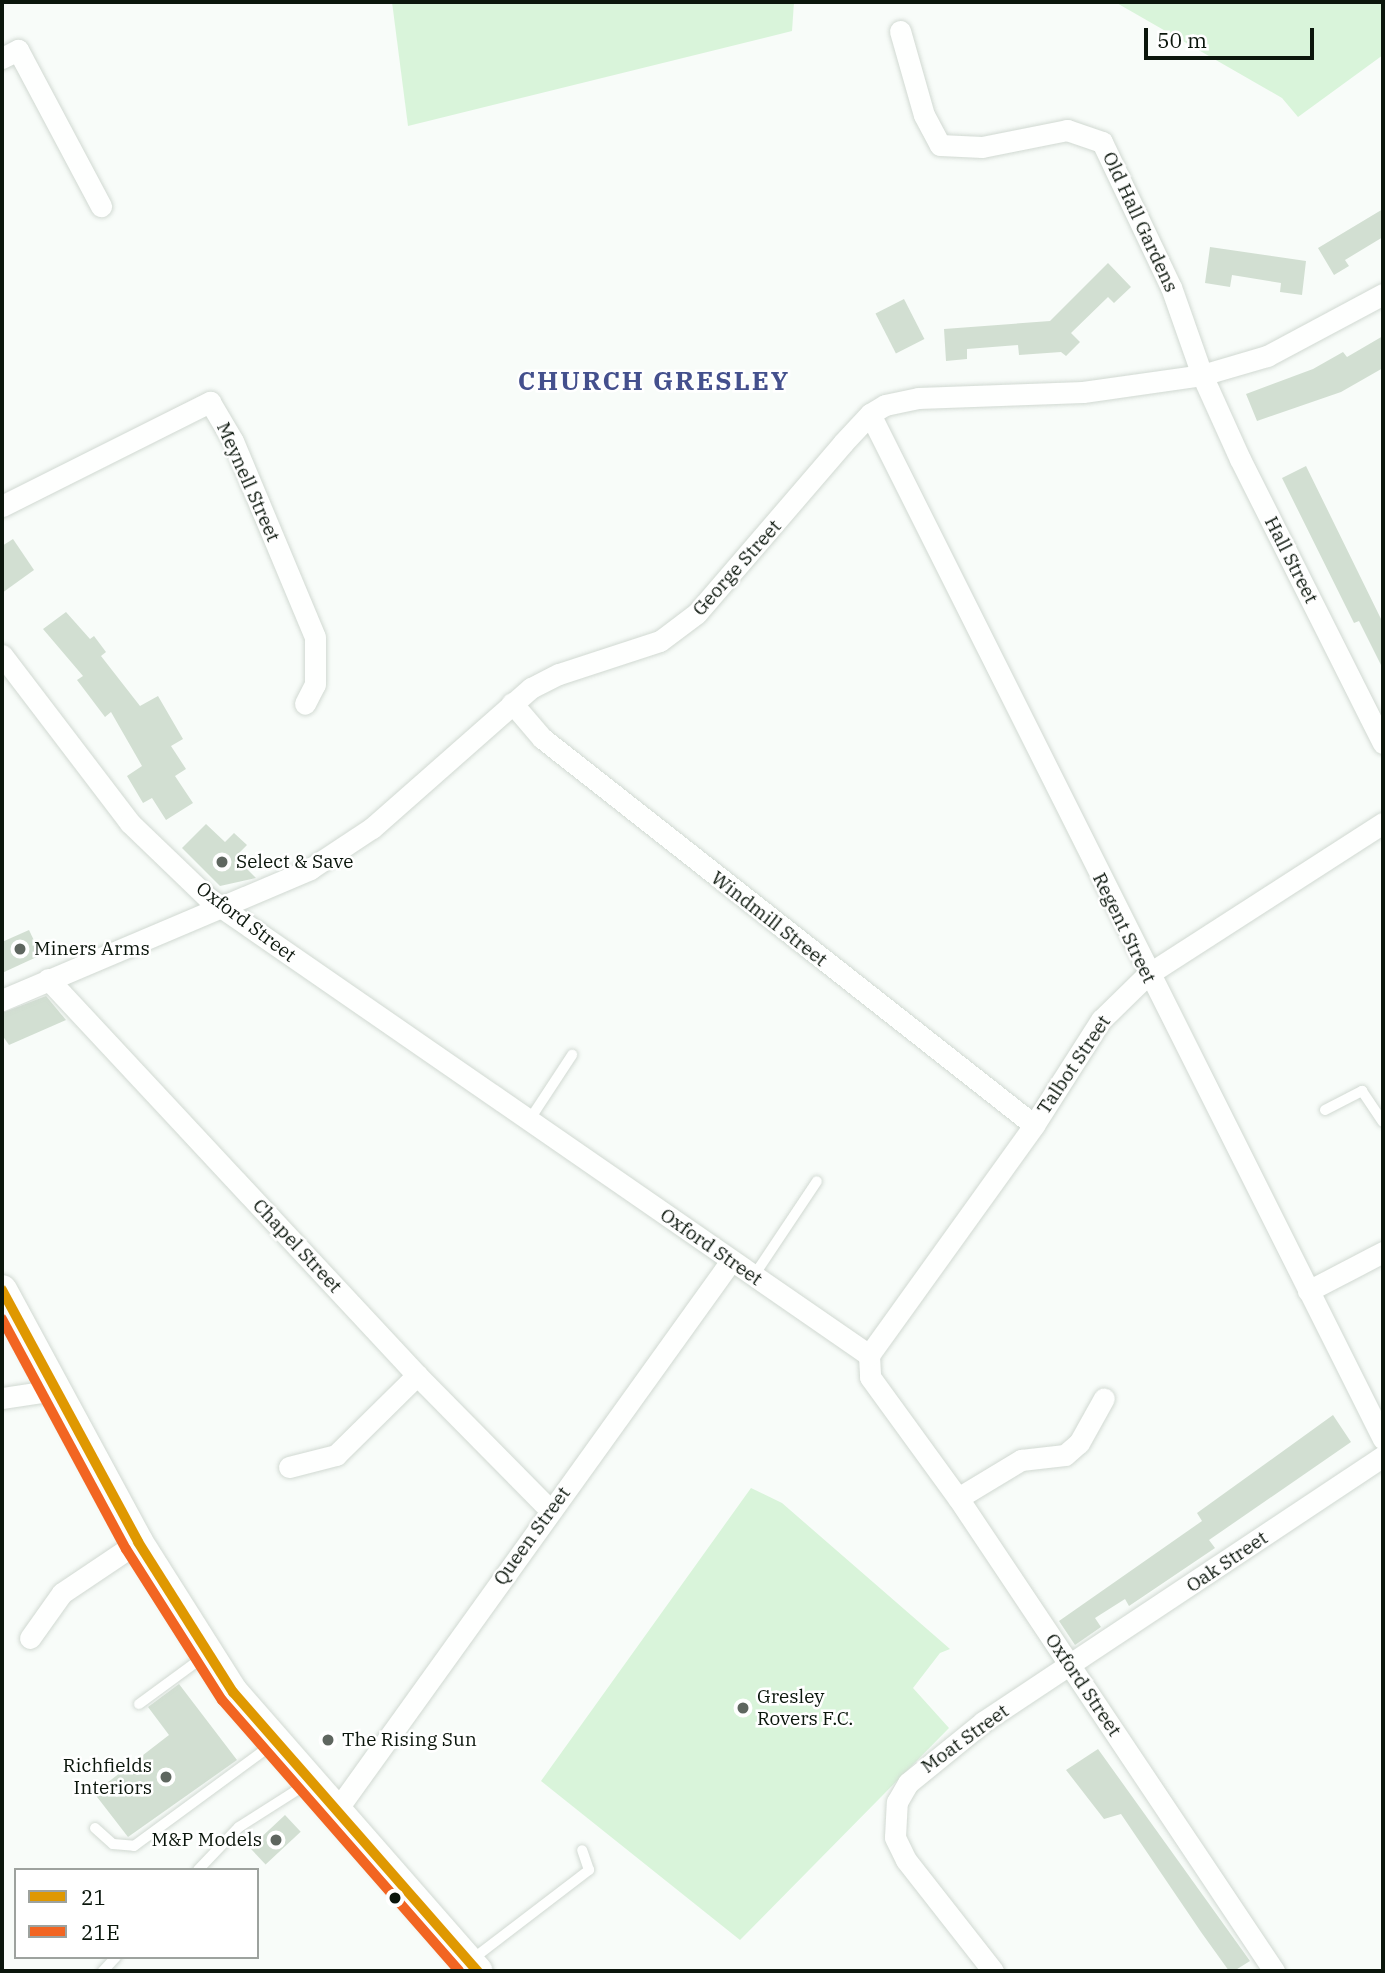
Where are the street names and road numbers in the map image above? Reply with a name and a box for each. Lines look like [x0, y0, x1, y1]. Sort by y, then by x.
street label: Old Hall Gardens [1098, 148, 1182, 296]
street label: Meynell Street [211, 419, 285, 545]
street label: Hall Street [1259, 513, 1323, 607]
street label: George Street [688, 515, 786, 621]
street label: Windmill Street [706, 867, 832, 971]
street label: Regent Street [1088, 869, 1160, 987]
street label: Oxford Street [192, 877, 300, 967]
street label: Talbot Street [1033, 1011, 1115, 1119]
street label: Chapel Street [248, 1194, 346, 1298]
street label: Oxford Street [656, 1204, 766, 1290]
street label: Queen Street [489, 1483, 575, 1589]
street label: Oak Street [1182, 1527, 1272, 1597]
street label: Oxford Street [1040, 1629, 1126, 1741]
street label: Moat Street [917, 1700, 1013, 1778]

